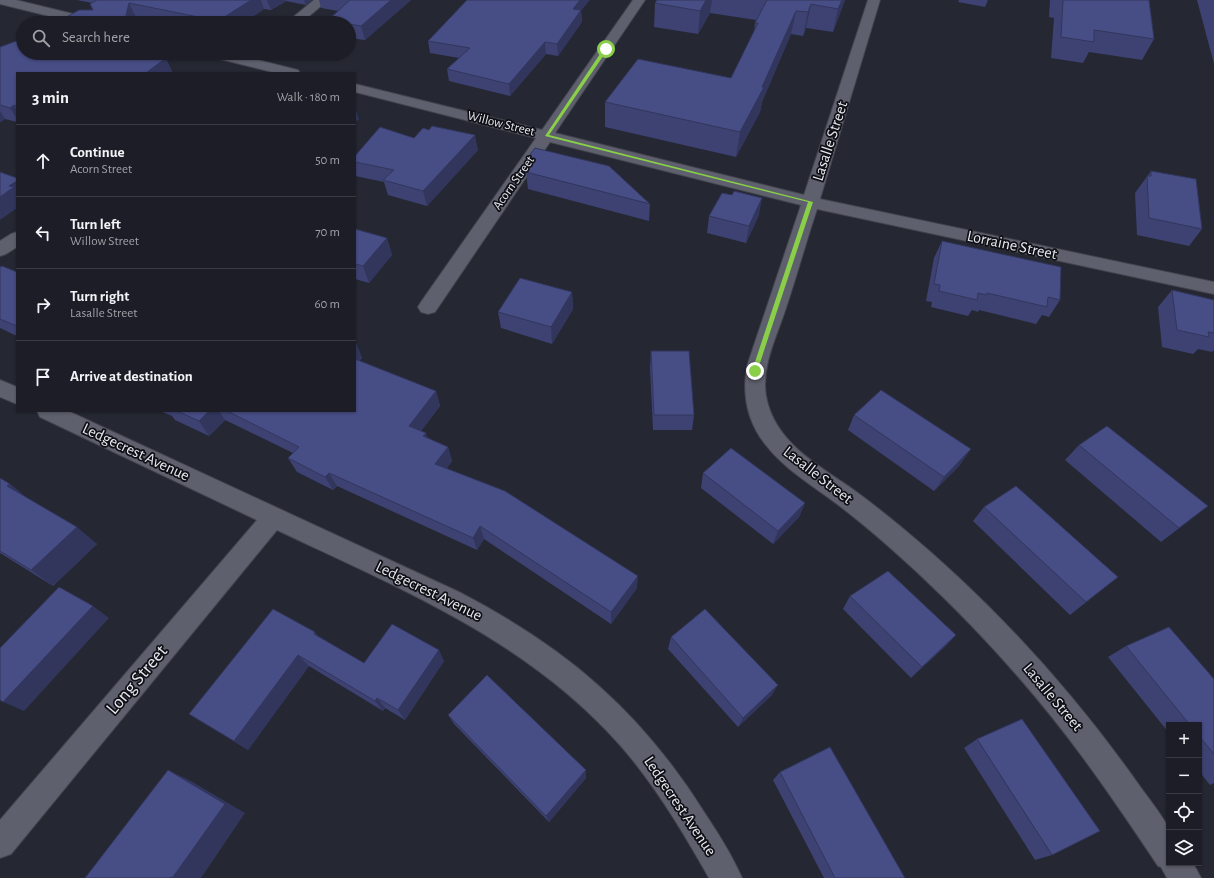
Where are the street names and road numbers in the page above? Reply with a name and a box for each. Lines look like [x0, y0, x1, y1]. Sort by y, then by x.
street label: Lasalle Street [810, 99, 850, 183]
street label: Willow Street [466, 109, 536, 139]
street label: Acorn Street [491, 154, 537, 212]
street label: Lorraine Street [966, 228, 1058, 262]
street label: Ledgecrest Avenue [80, 420, 192, 484]
street label: Lasalle Street [780, 443, 856, 507]
street label: Ledgecrest Avenue [373, 558, 485, 624]
street label: Long Street [103, 642, 171, 718]
street label: Lasalle Street [1020, 660, 1086, 734]
street label: Ledgecrest Avenue [641, 753, 719, 859]

